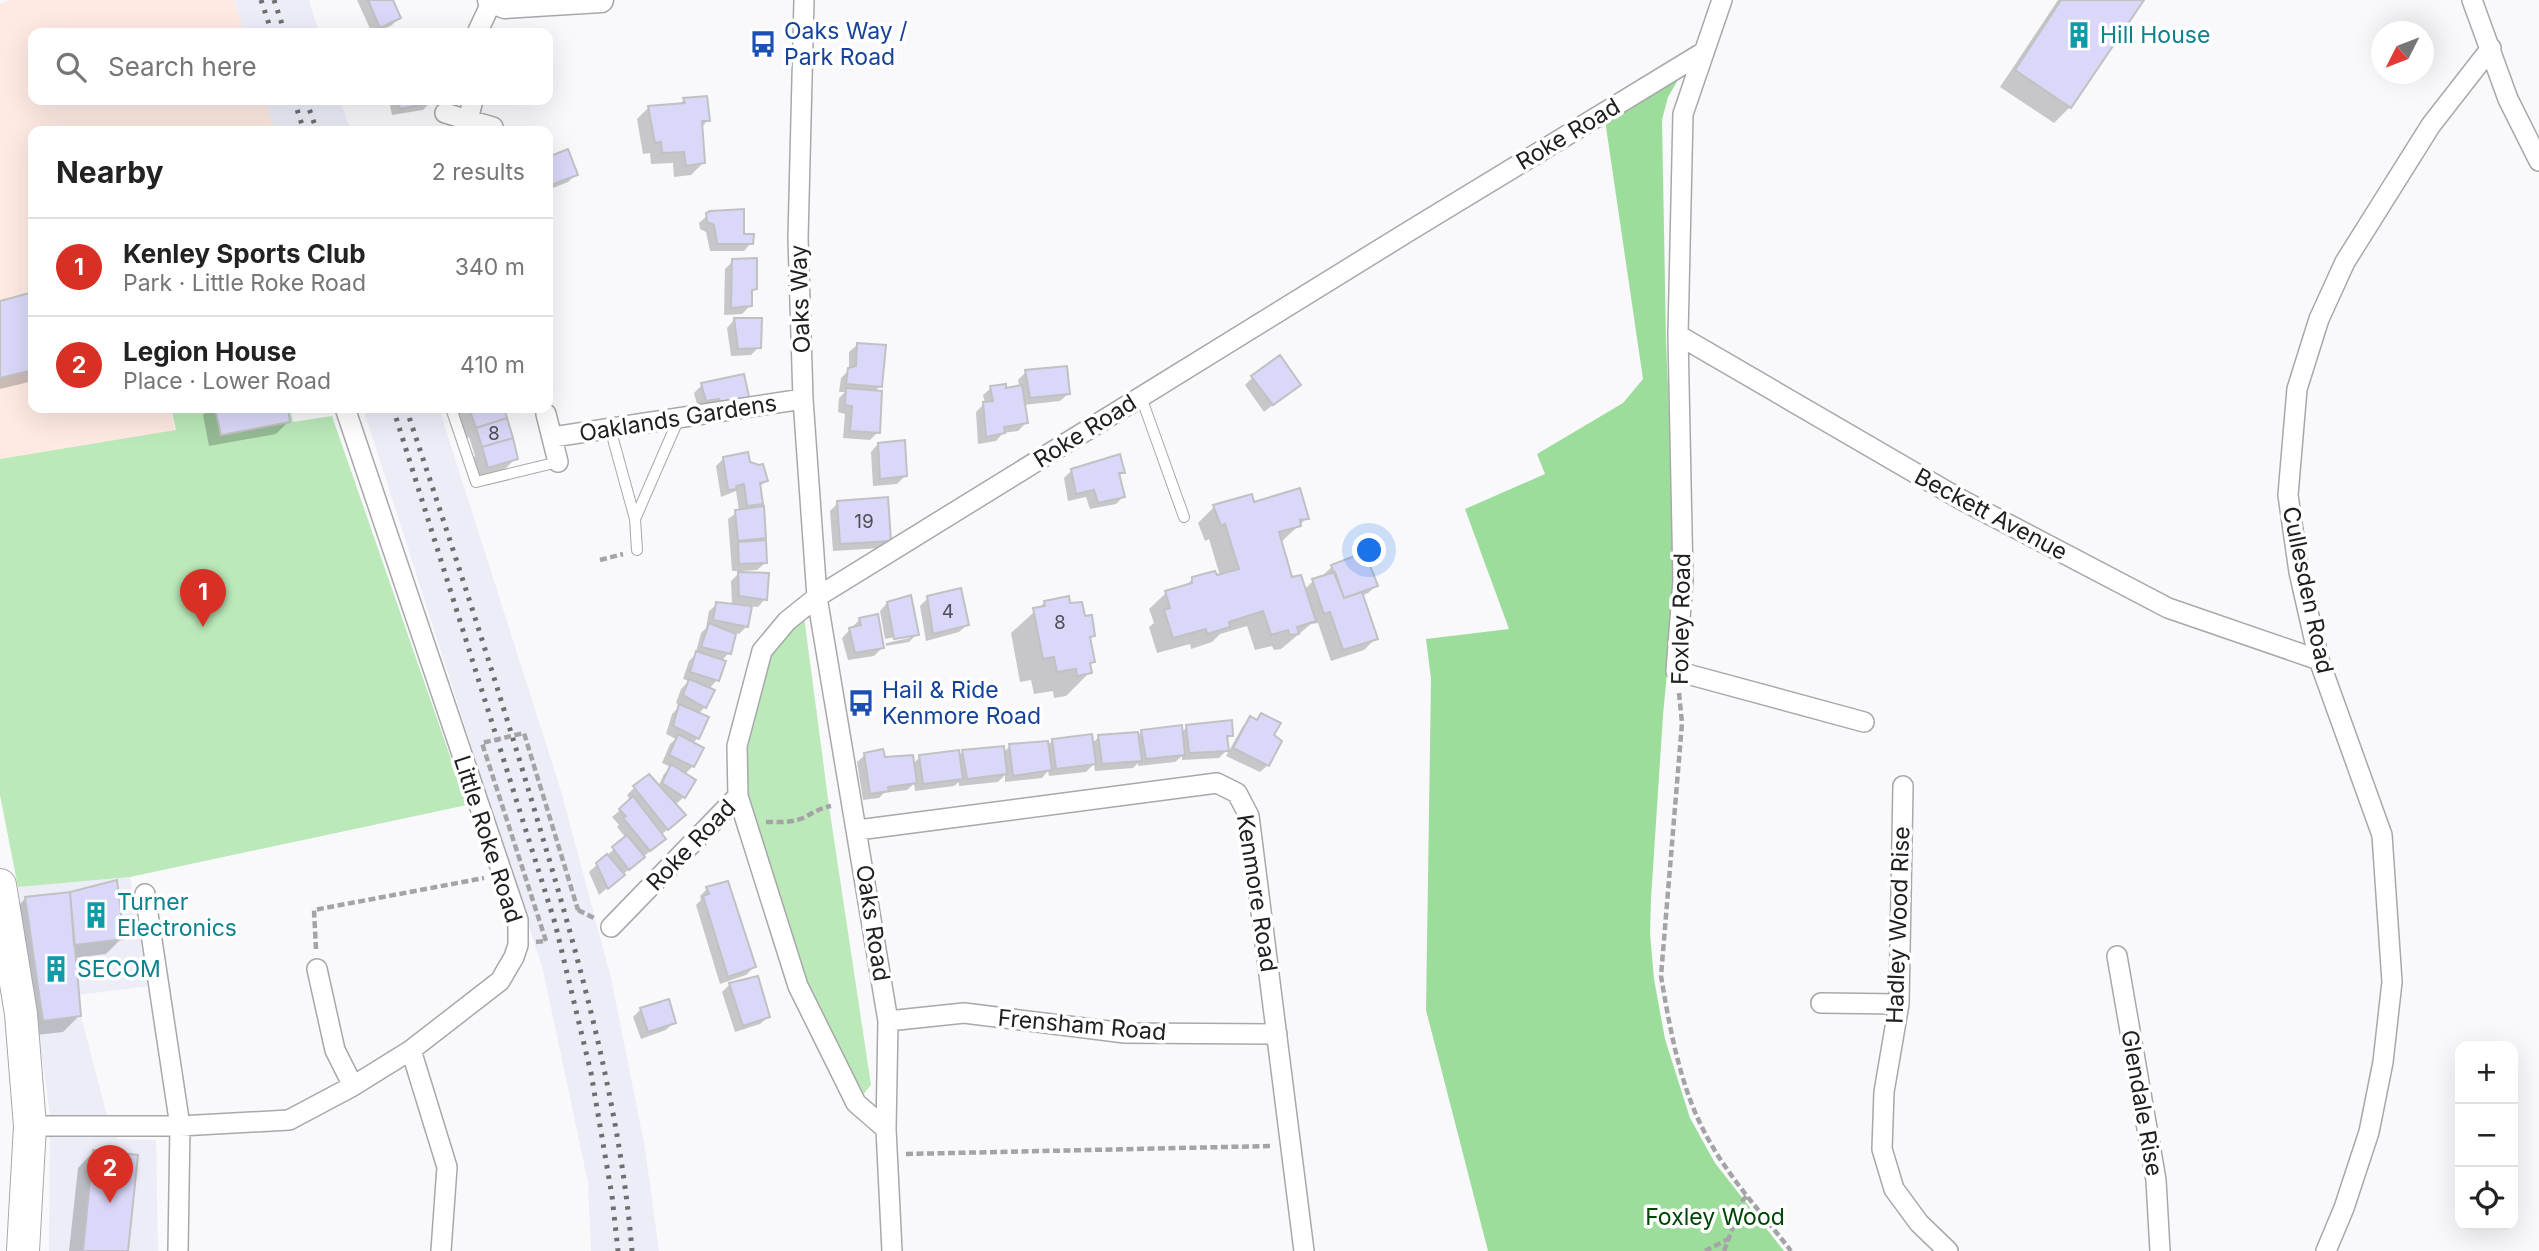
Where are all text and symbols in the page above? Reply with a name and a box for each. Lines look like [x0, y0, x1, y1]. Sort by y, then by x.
place label: Oaks Way / Park Road [784, 17, 908, 71]
building icon: Hill House [2064, 20, 2094, 50]
place label: Hill House [2100, 21, 2210, 49]
north arrow [2371, 21, 2434, 84]
search box [28, 28, 553, 105]
bus stop icon: Oaks Way / Park Road [748, 29, 778, 59]
icon: search [52, 48, 90, 86]
text: Search here [108, 51, 257, 82]
street label: Roke Road [1511, 92, 1625, 176]
text: Nearby [56, 154, 164, 190]
text: 2 results [432, 158, 525, 186]
text: Kenley Sports Club [123, 238, 366, 269]
street label: Oaks Way [784, 244, 816, 354]
text: 1 [74, 253, 84, 281]
text: 340 m [455, 253, 525, 281]
text: Park · Little Roke Road [123, 269, 366, 297]
text: Legion House [123, 336, 297, 367]
text: 2 [72, 351, 86, 379]
text: 410 m [460, 351, 525, 379]
text: Place · Lower Road [123, 367, 331, 395]
street label: Roke Road [1029, 388, 1141, 474]
street label: Oaklands Gardens [577, 389, 779, 447]
house number: 8 [488, 422, 500, 445]
street label: Beckett Avenue [1910, 462, 2072, 566]
street label: Cullesden Road [2277, 504, 2339, 676]
house number: 19 [854, 510, 874, 533]
your location [1352, 533, 1386, 567]
street label: Foxley Road [1666, 553, 1696, 685]
pin: 1 [180, 569, 226, 627]
house number: 4 [942, 600, 954, 623]
house number: 8 [1054, 611, 1066, 634]
place label: Hail & Ride Kenmore Road [882, 676, 1041, 730]
bus stop icon: Hail & Ride Kenmore Road [846, 688, 876, 718]
street label: Little Roke Road [448, 752, 528, 926]
street label: Roke Road [641, 794, 741, 896]
street label: Kenmore Road [1231, 812, 1283, 974]
street label: Hadley Wood Rise [1881, 826, 1915, 1024]
street label: Oaks Road [850, 863, 896, 983]
place label: Turner Electronics [117, 888, 237, 942]
building icon: Turner Electronics [81, 900, 111, 930]
building icon: SECOM [41, 954, 71, 984]
place label: SECOM [77, 955, 161, 983]
street label: Frensham Road [997, 1004, 1167, 1046]
street label: Glendale Rise [2115, 1028, 2169, 1178]
map controls [2455, 1041, 2518, 1230]
button: + [2455, 1041, 2518, 1104]
button: − [2455, 1104, 2518, 1167]
pin: 2 [87, 1145, 133, 1203]
button: locate [2455, 1167, 2518, 1230]
park label: Foxley Wood [1645, 1203, 1785, 1231]

